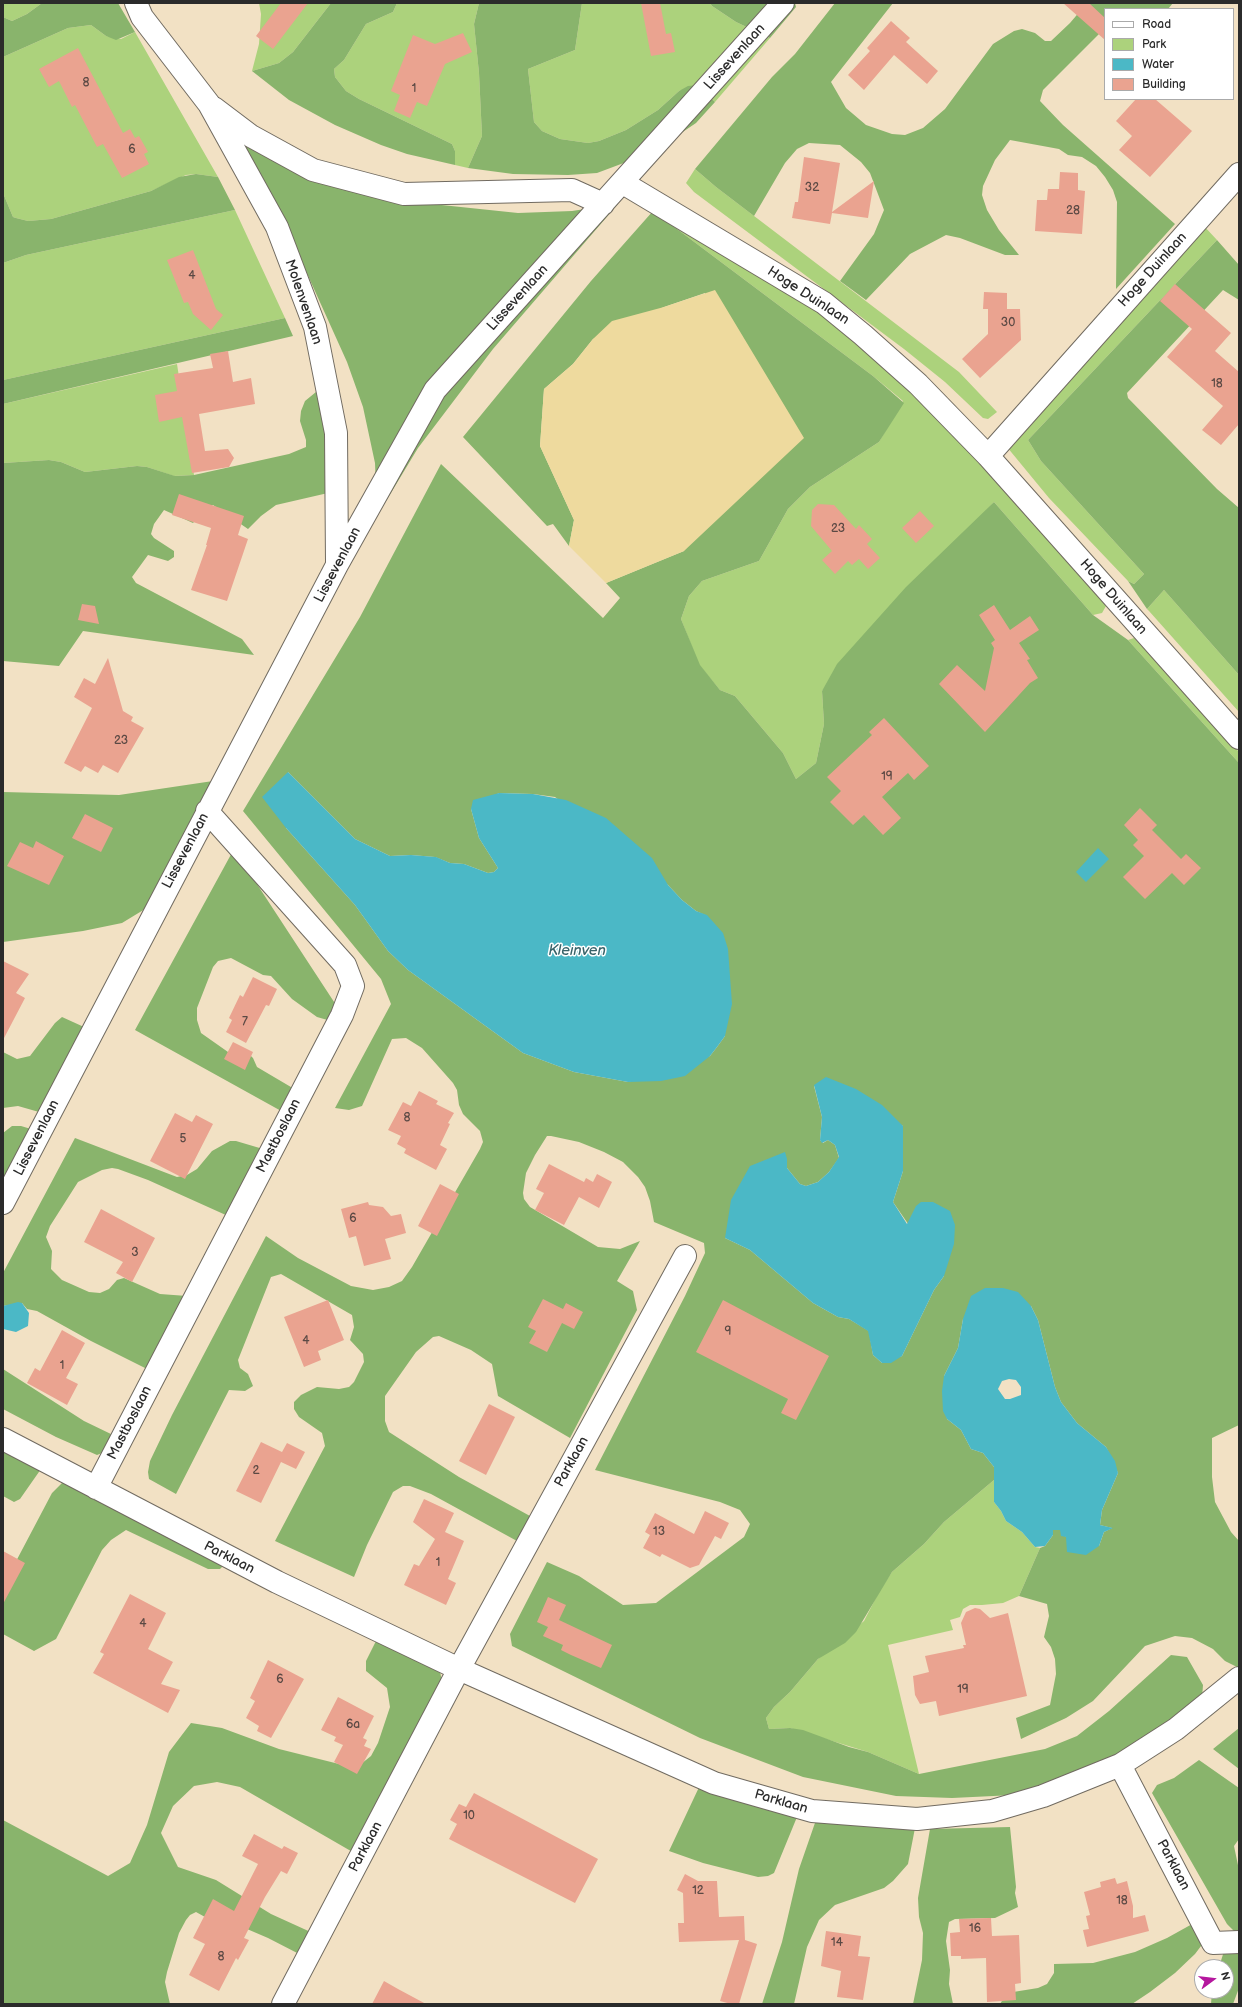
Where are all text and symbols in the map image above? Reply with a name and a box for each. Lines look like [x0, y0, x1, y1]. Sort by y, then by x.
legend [1104, 8, 1234, 100]
text: Road [1142, 17, 1171, 32]
street label: Lissevenlaan [701, 21, 769, 93]
text: Park [1142, 37, 1166, 52]
text: Water [1142, 57, 1174, 72]
house number: 8 [83, 76, 89, 90]
text: Building [1142, 77, 1186, 92]
house number: 1 [412, 82, 416, 96]
house number: 6 [128, 143, 136, 157]
house number: 32 [805, 181, 819, 195]
house number: 28 [1066, 204, 1080, 218]
street label: Hoge Duinlaan [1115, 229, 1191, 311]
street label: Molenvenlaan [281, 257, 325, 347]
street label: Lissevenlaan [484, 262, 552, 334]
street label: Hoge Duinlaan [764, 263, 852, 329]
house number: 4 [188, 269, 196, 283]
house number: 30 [1001, 316, 1015, 330]
house number: 18 [1211, 377, 1223, 391]
house number: 23 [831, 522, 845, 536]
street label: Lissevenlaan [311, 524, 365, 606]
street label: Hoge Duinlaan [1076, 556, 1150, 638]
house number: 23 [114, 734, 128, 748]
house number: 19 [881, 770, 893, 784]
street label: Lissevenlaan [159, 810, 213, 892]
water label: Kleinven [548, 942, 606, 960]
house number: 7 [242, 1015, 248, 1029]
street label: Mastboslaan [253, 1096, 305, 1176]
street label: Lissevenlaan [11, 1097, 63, 1179]
house number: 8 [404, 1111, 410, 1125]
house number: 5 [180, 1132, 186, 1146]
house number: 6 [349, 1212, 357, 1226]
house number: 3 [131, 1246, 139, 1260]
house number: 9 [725, 1325, 731, 1339]
house number: 4 [302, 1334, 310, 1348]
house number: 1 [60, 1359, 64, 1373]
street label: Mastboslaan [104, 1383, 156, 1463]
street label: Parklaan [551, 1434, 593, 1490]
house number: 2 [252, 1464, 260, 1478]
house number: 13 [653, 1525, 665, 1539]
street label: Parklaan [201, 1538, 257, 1578]
house number: 1 [436, 1556, 440, 1570]
house number: 4 [139, 1617, 147, 1631]
house number: 6 [276, 1673, 284, 1687]
house number: 19 [957, 1683, 969, 1697]
house number: 6a [346, 1718, 360, 1732]
street label: Parklaan [752, 1786, 810, 1818]
house number: 10 [463, 1809, 475, 1823]
street label: Parklaan [346, 1819, 386, 1875]
street label: Parklaan [1153, 1837, 1193, 1893]
house number: 12 [692, 1884, 704, 1898]
house number: 18 [1116, 1894, 1128, 1908]
house number: 16 [969, 1922, 981, 1936]
house number: 14 [831, 1936, 843, 1950]
house number: 8 [218, 1950, 224, 1964]
north arrow [1194, 1959, 1234, 1999]
text: N [1218, 1970, 1232, 1982]

